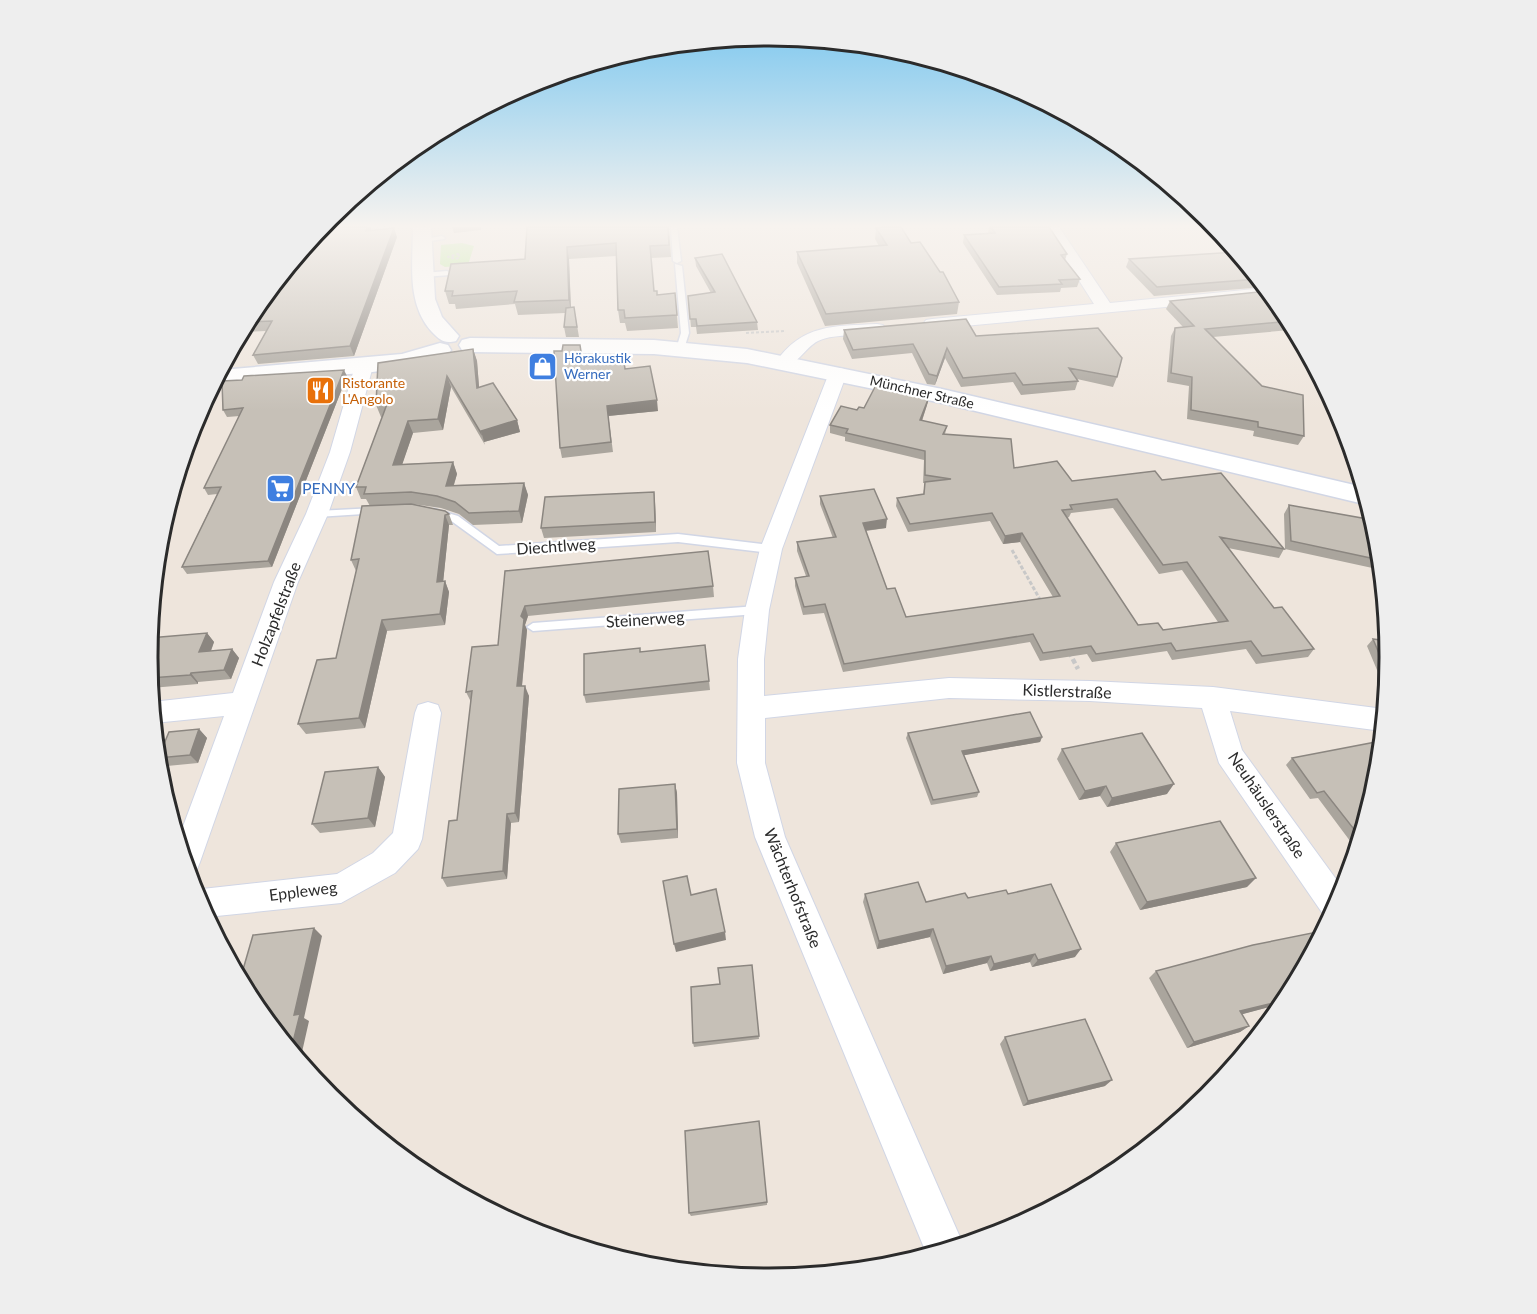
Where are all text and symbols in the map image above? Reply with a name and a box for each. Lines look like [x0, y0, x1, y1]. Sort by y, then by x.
place label: Hörakustik Werner [564, 349, 632, 382]
shop icon: Hörakustik Werner [527, 350, 559, 382]
street label: Münchner Straße [868, 371, 976, 412]
place label: Ristorante L'Angolo [342, 374, 405, 407]
restaurant icon: Ristorante L'Angolo [305, 375, 337, 407]
supermarket icon: PENNY [265, 472, 297, 504]
place label: PENNY [302, 478, 355, 497]
street label: Diechtlweg [516, 533, 596, 558]
street label: Holzapfelstraße [247, 559, 304, 669]
street label: Steinerweg [605, 606, 685, 631]
street label: Kistlerstraße [1022, 679, 1112, 702]
street label: Neuhäuslerstraße [1225, 748, 1310, 861]
street label: Wächterhofstraße [761, 825, 826, 950]
street label: Eppleweg [268, 877, 338, 904]

